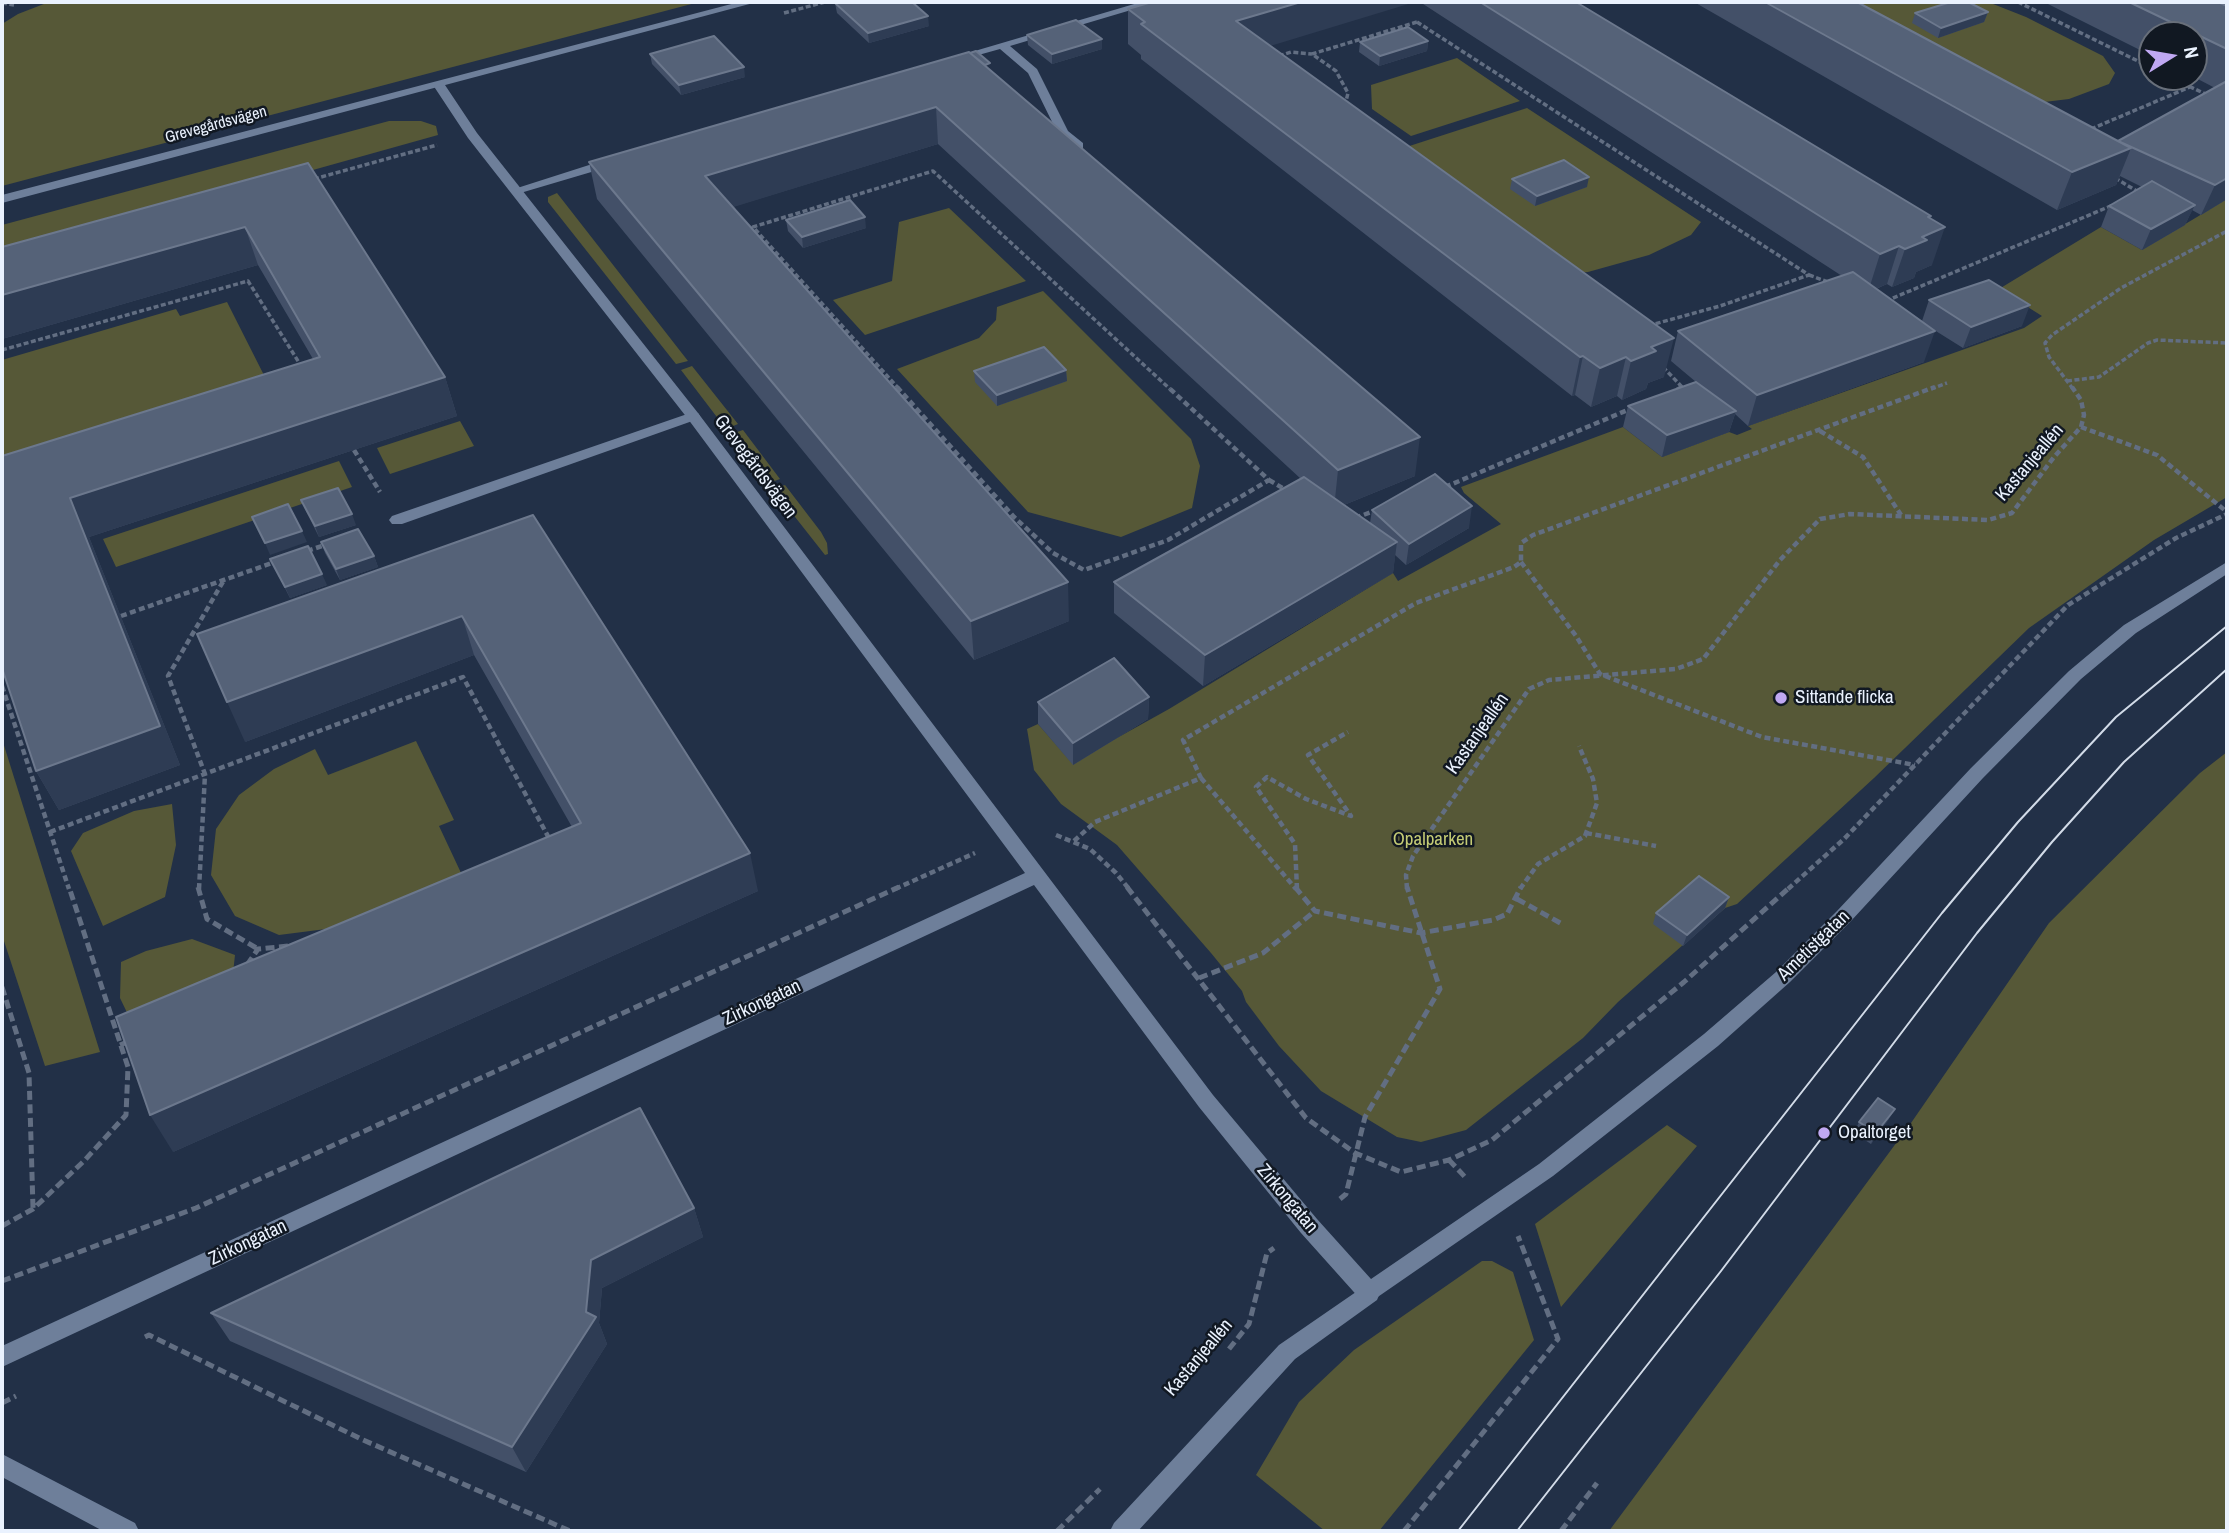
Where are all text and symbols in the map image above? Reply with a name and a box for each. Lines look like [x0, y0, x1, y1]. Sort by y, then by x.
north arrow [2138, 21, 2208, 91]
text: N [2178, 44, 2205, 60]
street label: Grevegårdsvägen [163, 102, 269, 148]
street label: Grevegårdsvägen [709, 411, 801, 523]
street label: Kastanjeallén [1991, 420, 2069, 506]
place label: Sittande flicka [1795, 687, 1894, 709]
street label: Kastanjeallén [1442, 689, 1514, 779]
marker: Sittande flicka [1773, 690, 1789, 706]
park label: Opalparken [1393, 829, 1473, 851]
street label: Ametistgatan [1773, 906, 1855, 986]
street label: Zirkongatan [720, 975, 804, 1031]
place label: Opaltorget [1838, 1122, 1911, 1144]
marker: Opaltorget [1816, 1125, 1832, 1141]
street label: Zirkongatan [1252, 1160, 1322, 1238]
street label: Zirkongatan [206, 1215, 290, 1271]
street label: Kastanjeallén [1160, 1315, 1238, 1401]

